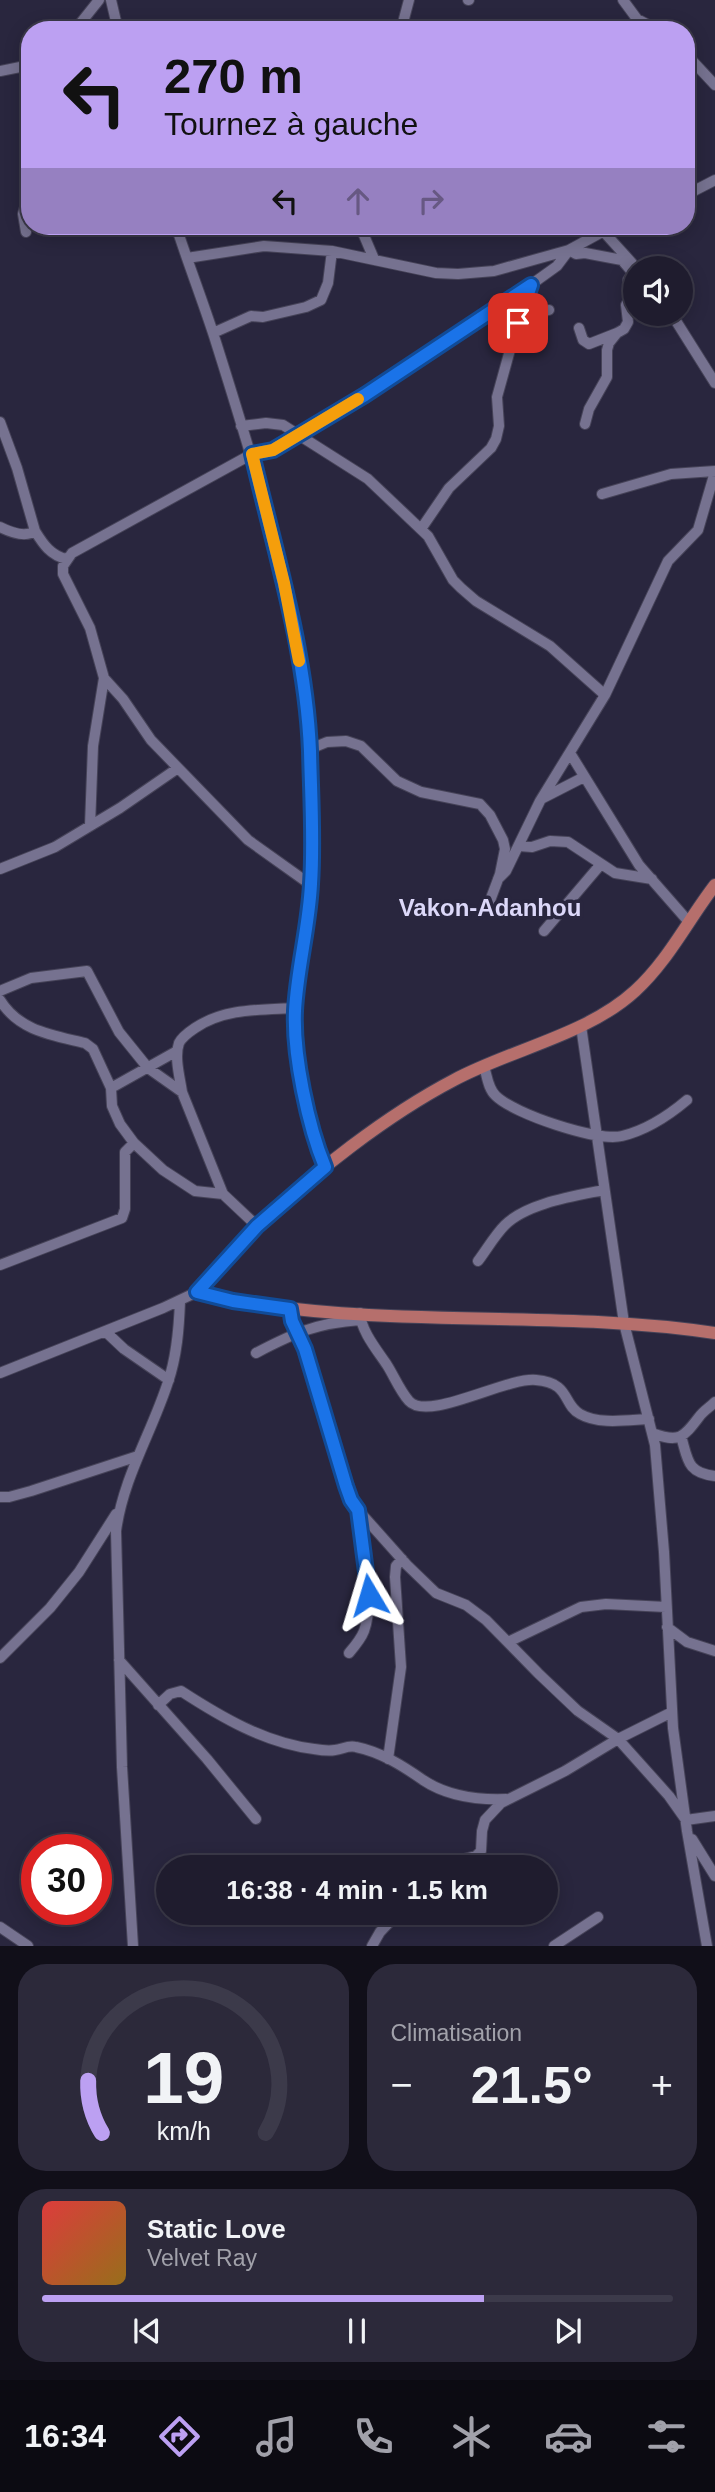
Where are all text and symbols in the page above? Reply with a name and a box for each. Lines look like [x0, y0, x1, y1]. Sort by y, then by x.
icon: left [49, 49, 140, 140]
text: 270 m [164, 49, 303, 103]
text: Tournez à gauche [164, 106, 418, 142]
icon: left [266, 182, 304, 220]
icon: ahead [339, 182, 377, 220]
icon: right [412, 182, 450, 220]
map controls [623, 256, 693, 326]
button: sound [623, 256, 693, 326]
pin [488, 293, 548, 353]
icon: arrive [499, 304, 537, 342]
district label: Vakon-Adanhou [399, 894, 581, 921]
position arrow [332, 1558, 406, 1632]
speed limit sign: 30 [21, 1834, 112, 1925]
text: 16:38 · 4 min · 1.5 km [226, 1875, 488, 1905]
text: Climatisation [391, 2020, 522, 2046]
text: 19 [143, 2038, 224, 2119]
text: 21.5° [471, 2056, 593, 2114]
text: − [391, 2064, 413, 2106]
text: + [651, 2064, 673, 2106]
text: km/h [156, 2117, 210, 2145]
text: Static Love [147, 2214, 286, 2244]
text: Velvet Ray [147, 2245, 257, 2271]
icon: previous [128, 2312, 166, 2350]
icon: pause [338, 2312, 376, 2350]
icon: next [549, 2312, 587, 2350]
icon: directions [155, 2412, 204, 2461]
icon: music [252, 2412, 301, 2461]
icon: phone [349, 2412, 398, 2461]
icon: climate [447, 2412, 496, 2461]
icon: car [544, 2412, 593, 2461]
icon: filters [642, 2412, 691, 2461]
text: 16:34 [24, 2418, 106, 2454]

